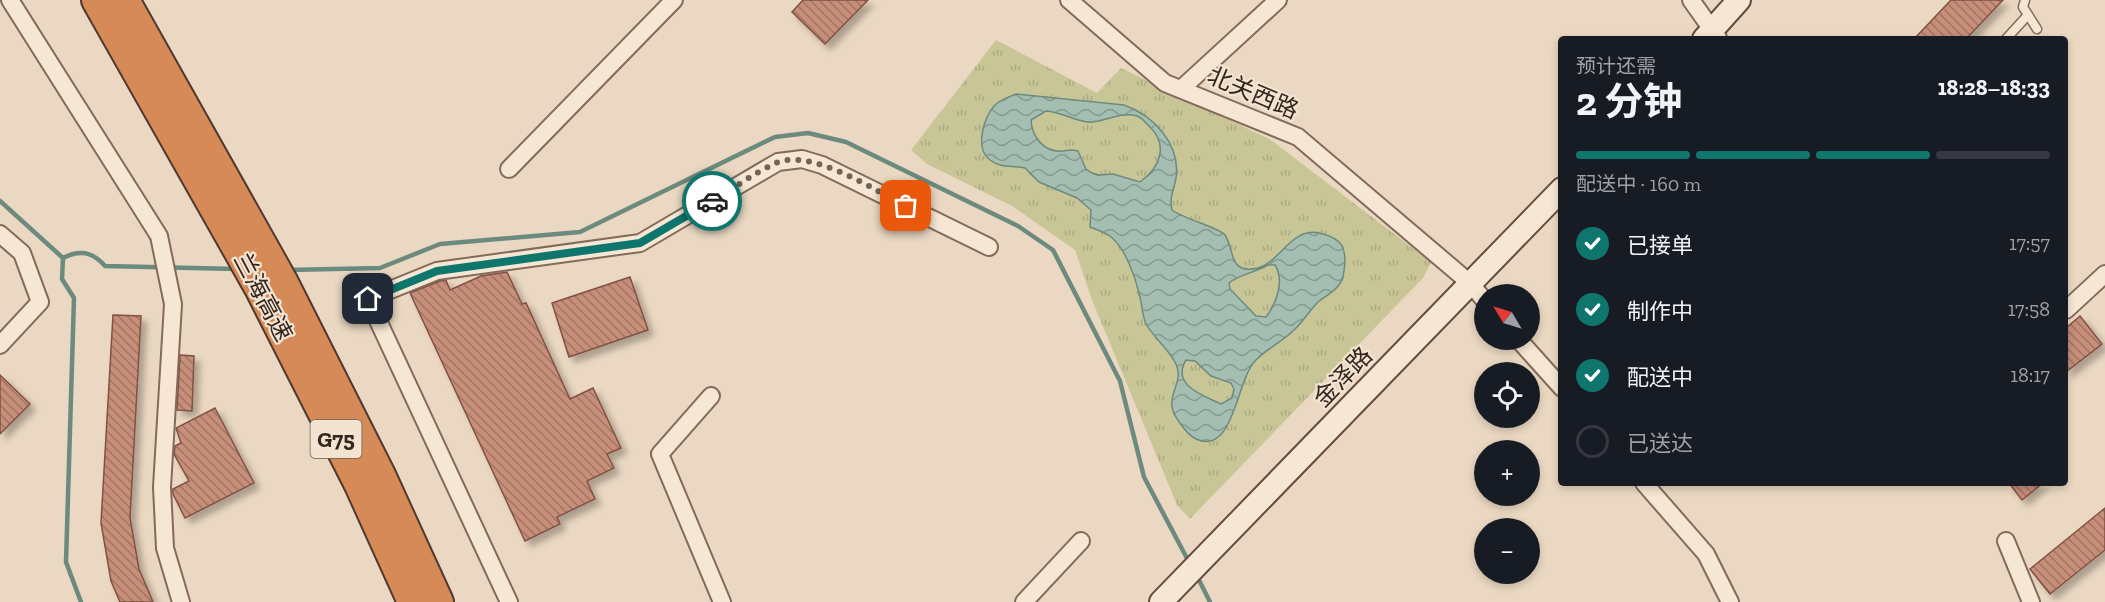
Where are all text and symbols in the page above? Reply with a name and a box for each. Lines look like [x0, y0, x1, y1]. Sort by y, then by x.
text: 预计还需 [1576, 54, 1656, 78]
street label: 北关西路 [1203, 60, 1303, 125]
text: 18:28–18:33 [1938, 74, 2050, 101]
text: 2 分钟 [1576, 78, 1682, 125]
courier [682, 171, 742, 231]
text: 配送中 · 160 m [1576, 172, 1701, 196]
pin [880, 180, 931, 231]
icon: car [696, 185, 729, 218]
icon: bag [889, 189, 922, 222]
icon: check [1576, 227, 1609, 260]
text: 17:57 [2009, 231, 2050, 255]
text: 已接单 [1627, 232, 1693, 259]
street label: 兰海高速 [228, 248, 299, 346]
pin [342, 273, 393, 324]
icon: home [351, 282, 384, 315]
north arrow [1474, 284, 1540, 350]
map controls [1474, 284, 1540, 584]
icon: check [1576, 293, 1609, 326]
text: 17:58 [2008, 297, 2050, 321]
text: 制作中 [1627, 298, 1693, 325]
street label: 金泽路 [1307, 341, 1378, 413]
icon: check [1576, 359, 1609, 392]
button: locate [1474, 362, 1540, 428]
text: 18:17 [2010, 363, 2050, 387]
text: 配送中 [1627, 364, 1693, 391]
road number: G75 [310, 420, 362, 458]
text: 已送达 [1627, 430, 1693, 457]
button: + [1474, 440, 1540, 506]
button: − [1474, 518, 1540, 584]

